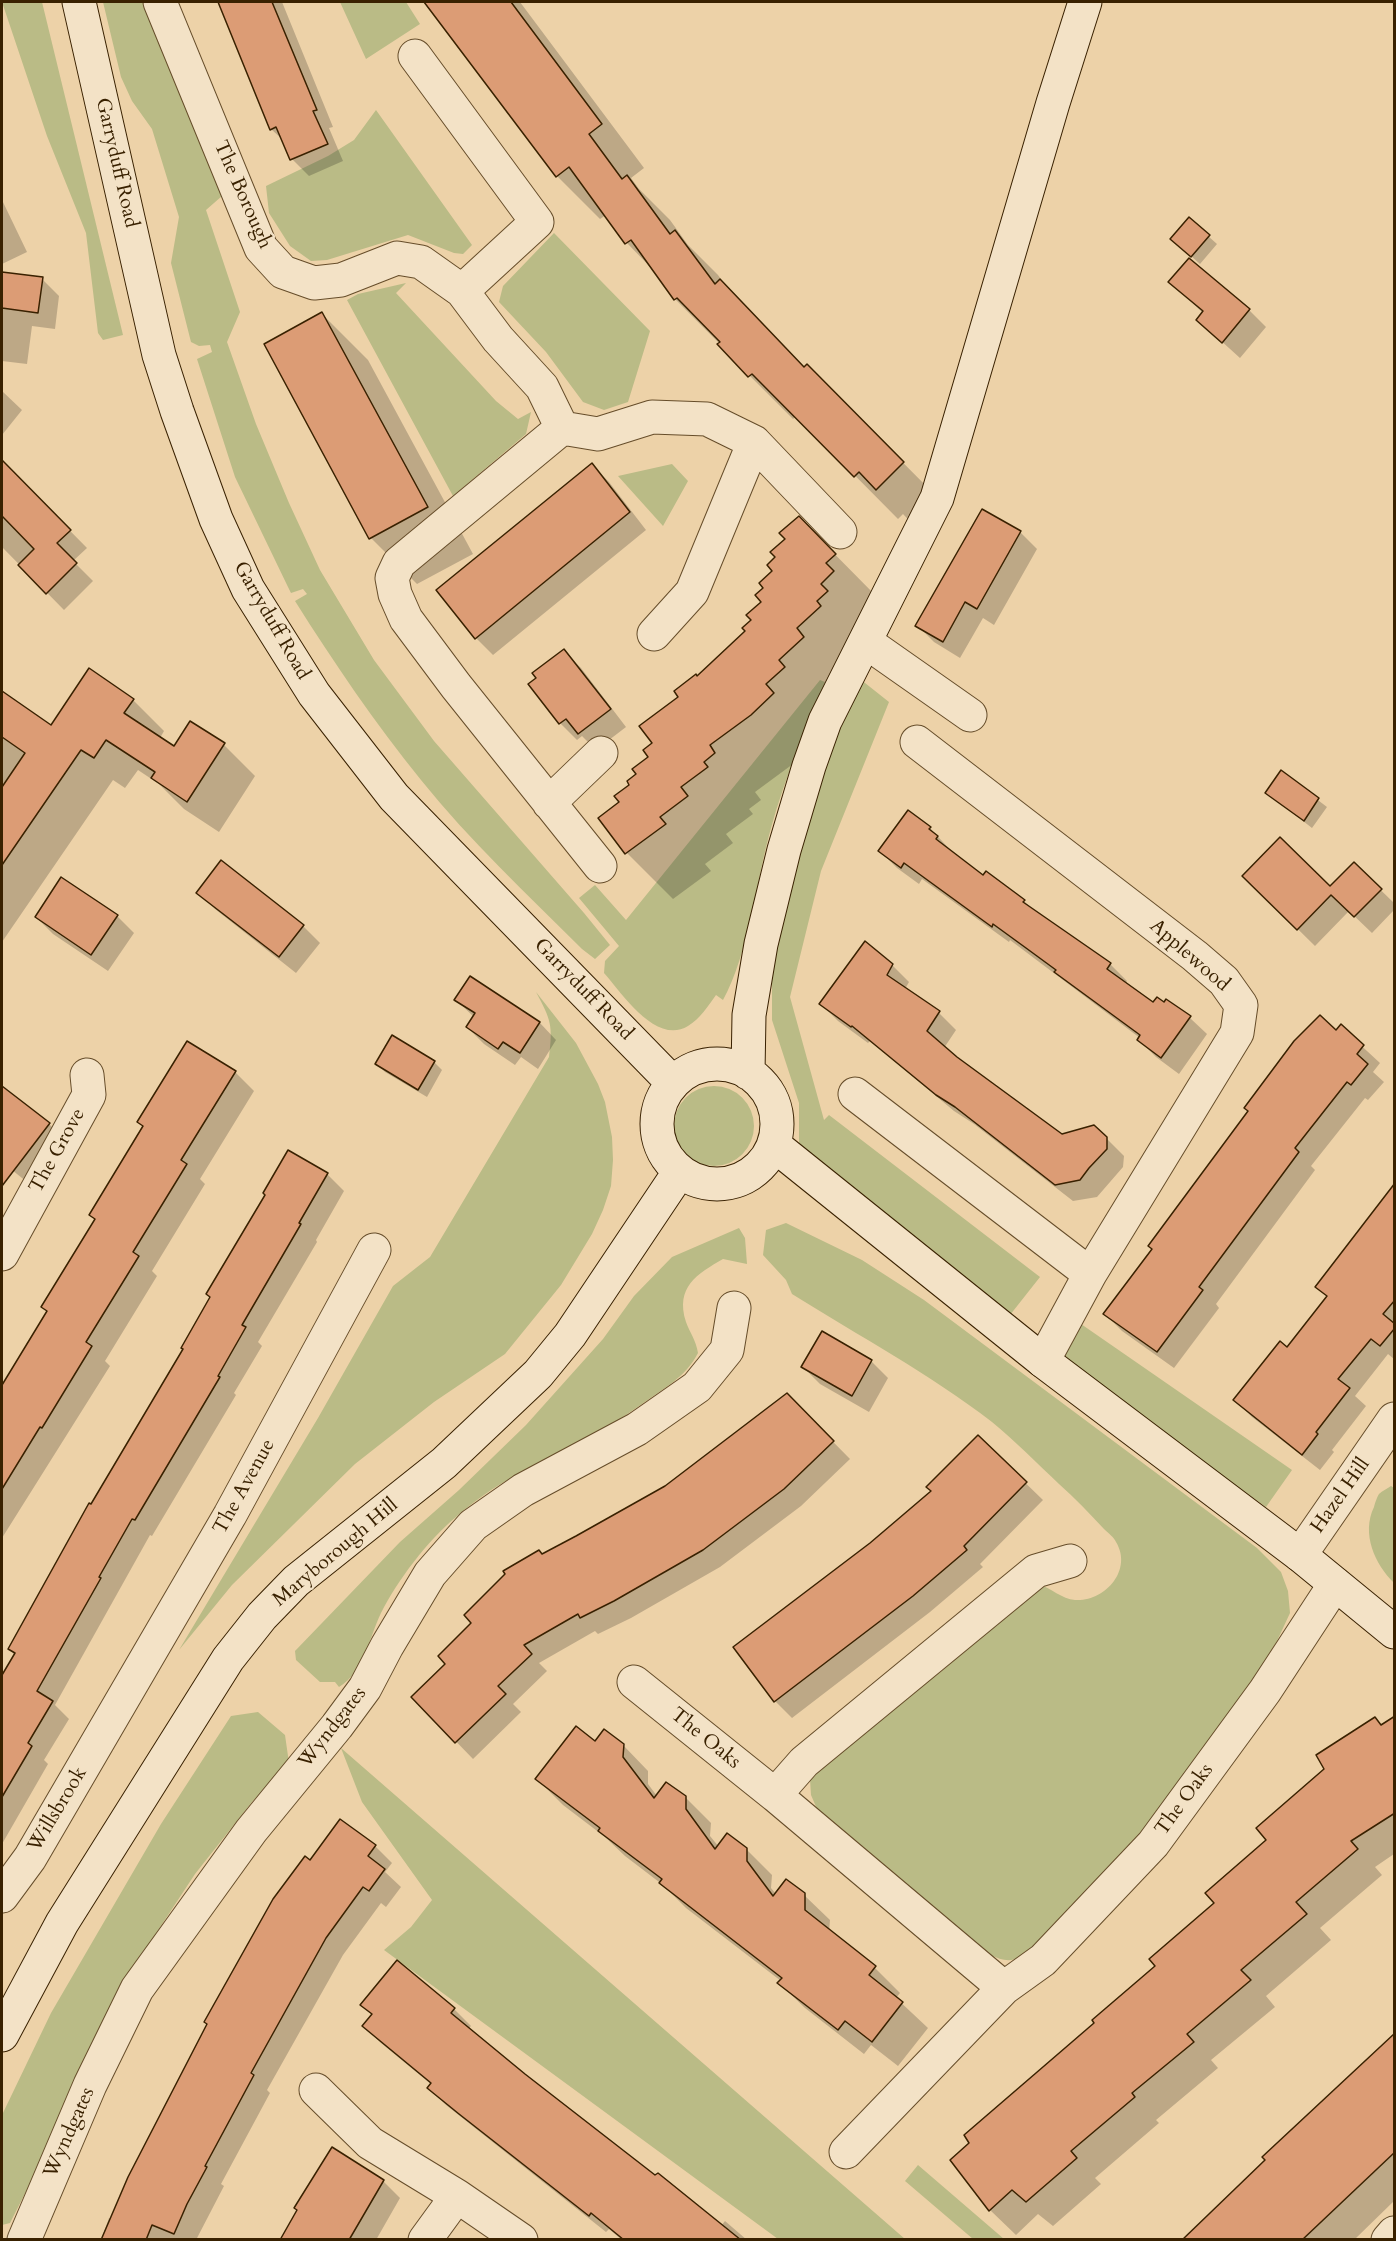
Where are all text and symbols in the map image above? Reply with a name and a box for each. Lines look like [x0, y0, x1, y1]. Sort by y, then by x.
street label: Garryduff Road [89, 96, 143, 230]
street label: The Borough [207, 137, 277, 253]
street label: Garryduff Road [227, 558, 315, 684]
street label: Applewood [1144, 915, 1234, 997]
street label: Garryduff Road [528, 934, 638, 1046]
street label: The Grove [25, 1104, 91, 1198]
street label: The Avenue [209, 1435, 281, 1539]
street label: Hazel Hill [1306, 1454, 1376, 1538]
street label: Maryborough Hill [269, 1494, 403, 1612]
street label: Wyndgates [294, 1683, 372, 1773]
street label: The Oaks [665, 1703, 745, 1775]
street label: The Oaks [1151, 1759, 1219, 1841]
street label: Willsbrook [23, 1763, 93, 1857]
street label: Wyndgates [39, 2084, 101, 2182]

